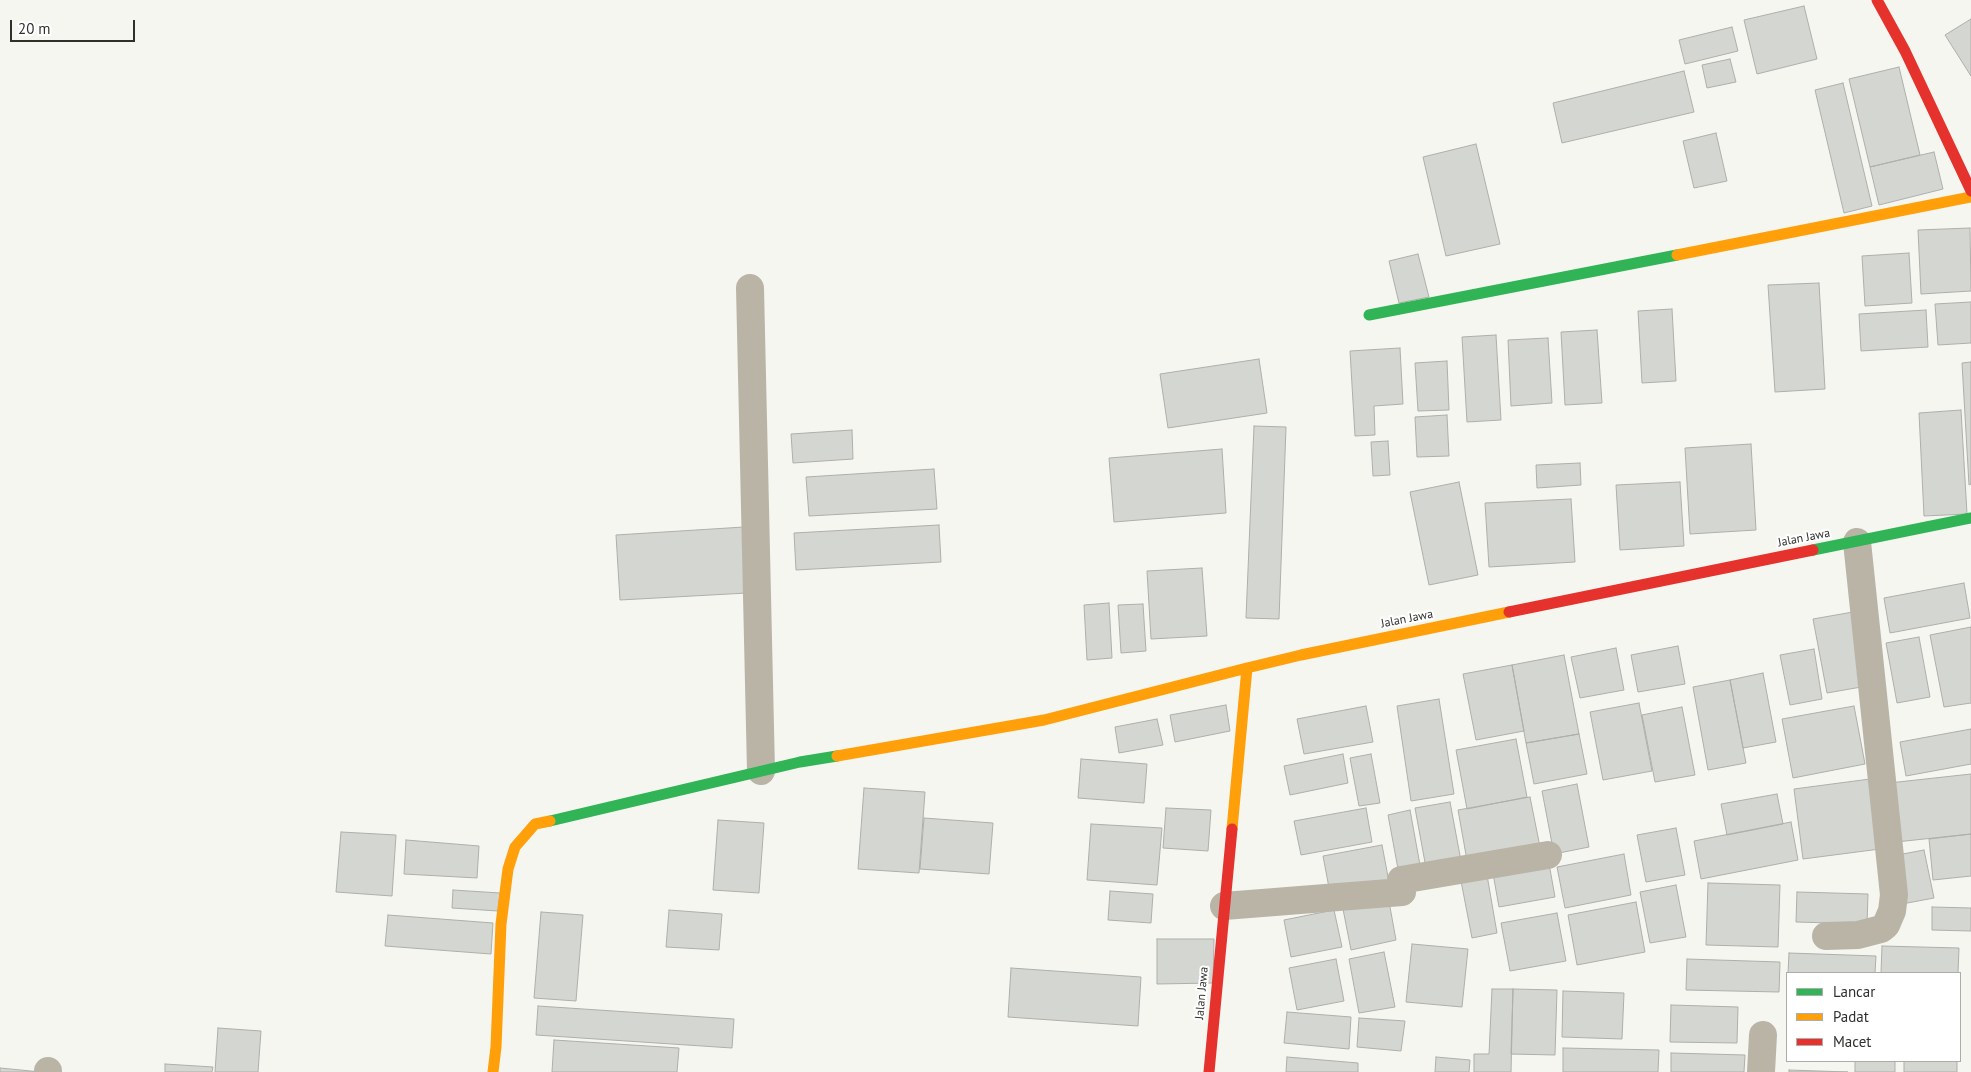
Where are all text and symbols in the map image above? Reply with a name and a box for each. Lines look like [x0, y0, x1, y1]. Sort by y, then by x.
scale bar [12, 10, 138, 42]
text: 20 m [18, 19, 51, 38]
street label: Jalan Jawa [1777, 526, 1831, 550]
street label: Jalan Jawa [1380, 607, 1434, 631]
street label: Jalan Jawa [1193, 966, 1211, 1020]
legend [1786, 972, 1961, 1062]
text: Lancar [1833, 982, 1875, 1001]
text: Padat [1833, 1007, 1869, 1026]
text: Macet [1833, 1032, 1871, 1051]

